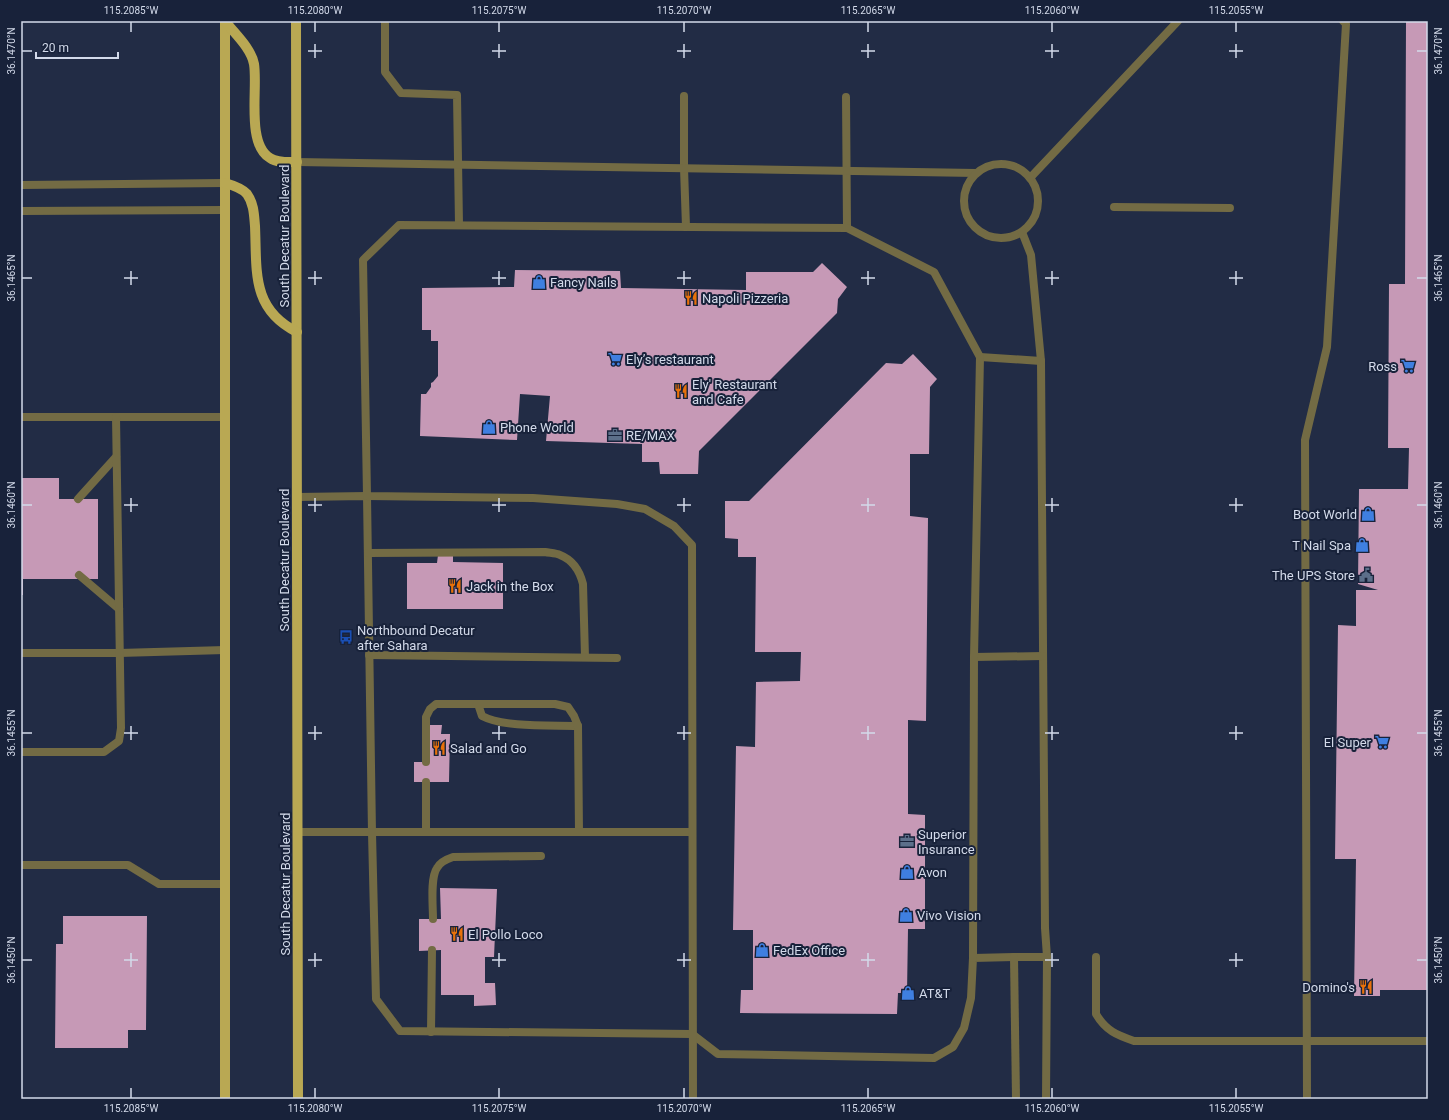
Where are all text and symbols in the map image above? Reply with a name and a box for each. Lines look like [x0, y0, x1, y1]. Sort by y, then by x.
text: 115.2085°W [104, 5, 158, 16]
text: 115.2080°W [288, 5, 342, 16]
text: 115.2075°W [472, 5, 526, 16]
text: 115.2070°W [657, 5, 711, 16]
text: 115.2065°W [841, 5, 895, 16]
text: 115.2060°W [1025, 5, 1079, 16]
text: 115.2055°W [1209, 5, 1263, 16]
text: 36.1470°N [6, 27, 17, 75]
text: 36.1470°N [1433, 27, 1444, 75]
scale bar [36, 34, 118, 60]
text: 20 m [42, 41, 69, 55]
street label: South Decatur Boulevard [277, 165, 292, 307]
text: 36.1465°N [6, 254, 17, 302]
text: 36.1465°N [1433, 254, 1444, 302]
shop icon: Fancy Nails [531, 274, 547, 290]
place label: Fancy Nails [550, 275, 617, 290]
restaurant icon: Napoli Pizzeria [683, 290, 699, 306]
place label: Napoli Pizzeria [702, 291, 788, 306]
supermarket icon: Ely’s restaurant [607, 351, 623, 367]
place label: Ely’s restaurant [626, 352, 714, 367]
supermarket icon: Ross [1400, 358, 1416, 374]
place label: Ross [1368, 359, 1397, 374]
place label: Ely' Restaurant and Cafe [692, 377, 777, 407]
restaurant icon: Ely' Restaurant and Cafe [673, 383, 689, 399]
shop icon: Phone World [481, 419, 497, 435]
place label: Phone World [500, 420, 574, 435]
office icon: RE/MAX [607, 427, 623, 443]
place label: RE/MAX [626, 428, 675, 443]
text: 36.1460°N [6, 481, 17, 529]
text: 36.1460°N [1433, 481, 1444, 529]
street label: South Decatur Boulevard [277, 489, 292, 631]
shop icon: Boot World [1360, 506, 1376, 522]
place label: Boot World [1293, 507, 1357, 522]
shop icon: T Nail Spa [1354, 537, 1370, 553]
place label: T Nail Spa [1292, 538, 1351, 553]
public building icon: The UPS Store [1358, 567, 1374, 583]
place label: The UPS Store [1272, 568, 1355, 583]
restaurant icon: Jack in the Box [447, 578, 463, 594]
place label: Jack in the Box [466, 579, 554, 594]
place label: Northbound Decatur after Sahara [357, 623, 475, 653]
bus stop icon: Northbound Decatur after Sahara [338, 629, 354, 645]
text: 36.1455°N [6, 709, 17, 757]
text: 36.1455°N [1433, 709, 1444, 757]
supermarket icon: El Super [1374, 734, 1390, 750]
place label: El Super [1324, 735, 1372, 750]
restaurant icon: Salad and Go [431, 740, 447, 756]
place label: Salad and Go [450, 741, 527, 756]
street label: South Decatur Boulevard [278, 813, 293, 955]
place label: Superior Insurance [918, 827, 975, 857]
office icon: Superior Insurance [899, 833, 915, 849]
shop icon: Avon [899, 864, 915, 880]
place label: Avon [918, 865, 947, 880]
shop icon: Vivo Vision [898, 907, 914, 923]
place label: Vivo Vision [917, 908, 981, 923]
restaurant icon: El Pollo Loco [449, 926, 465, 942]
place label: El Pollo Loco [468, 927, 543, 942]
text: 36.1450°N [6, 936, 17, 984]
text: 36.1450°N [1433, 936, 1444, 984]
shop icon: FedEx Office [754, 942, 770, 958]
place label: FedEx Office [773, 943, 845, 958]
restaurant icon: Domino's [1358, 979, 1374, 995]
place label: Domino's [1302, 980, 1355, 995]
shop icon: AT&T [900, 985, 916, 1001]
place label: AT&T [919, 986, 951, 1001]
text: 115.2085°W [104, 1103, 158, 1114]
text: 115.2080°W [288, 1103, 342, 1114]
text: 115.2075°W [472, 1103, 526, 1114]
text: 115.2070°W [657, 1103, 711, 1114]
text: 115.2065°W [841, 1103, 895, 1114]
text: 115.2060°W [1025, 1103, 1079, 1114]
text: 115.2055°W [1209, 1103, 1263, 1114]

